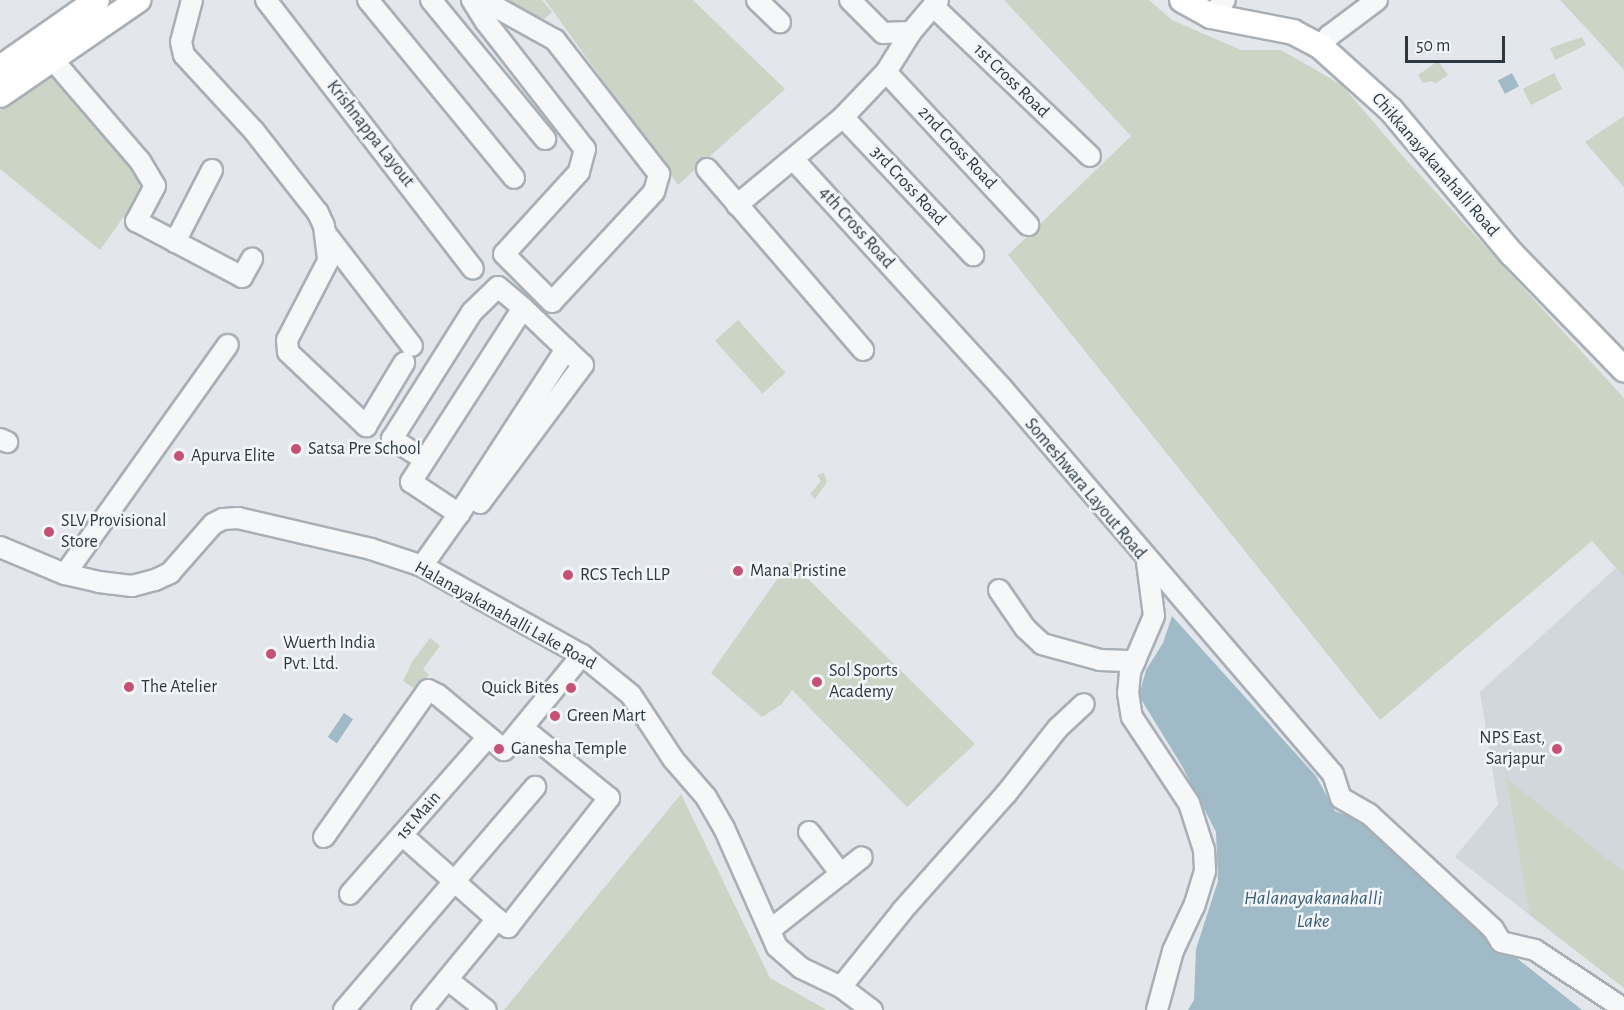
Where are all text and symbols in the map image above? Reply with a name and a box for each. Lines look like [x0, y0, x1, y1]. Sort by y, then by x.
scale bar [1408, 24, 1508, 62]
text: 50 m [1416, 37, 1450, 55]
street label: 1st Cross Road [969, 39, 1053, 123]
street label: Krishnappa Layout [322, 76, 418, 192]
street label: Chikkanayakanahalli Road [1367, 89, 1503, 241]
street label: 2nd Cross Road [913, 102, 1001, 194]
street label: 3rd Cross Road [866, 142, 950, 230]
street label: 4th Cross Road [814, 183, 898, 273]
street label: Someshwara Layout Road [1020, 414, 1150, 564]
place label: Satsa Pre School [308, 438, 421, 460]
marker: Satsa Pre School [289, 442, 303, 456]
place label: Apurva Elite [191, 445, 275, 467]
marker: Apurva Elite [172, 449, 186, 463]
place label: SLV Provisional Store [61, 511, 166, 554]
marker: SLV Provisional Store [42, 525, 56, 539]
street label: Halanayakanahalli Lake Road [410, 557, 600, 675]
place label: Mana Pristine [750, 560, 846, 582]
place label: RCS Tech LLP [580, 564, 670, 586]
marker: Mana Pristine [731, 564, 745, 578]
marker: RCS Tech LLP [561, 568, 575, 582]
place label: Wuerth India Pvt. Ltd. [283, 633, 375, 676]
marker: Wuerth India Pvt. Ltd. [264, 647, 278, 661]
place label: Sol Sports Academy [829, 661, 898, 704]
marker: Sol Sports Academy [810, 675, 824, 689]
place label: The Atelier [141, 676, 217, 698]
place label: Quick Bites [481, 677, 559, 699]
marker: The Atelier [122, 680, 136, 694]
marker: Quick Bites [564, 681, 578, 695]
place label: Green Mart [567, 705, 646, 727]
marker: Green Mart [548, 709, 562, 723]
place label: NPS East, Sarjapur [1479, 728, 1545, 771]
place label: Ganesha Temple [511, 738, 627, 760]
marker: Ganesha Temple [492, 742, 506, 756]
marker: NPS East, Sarjapur [1550, 742, 1564, 756]
street label: 1st Main [392, 787, 446, 845]
water label: Halanayakanahalli Lake [1244, 887, 1382, 934]

